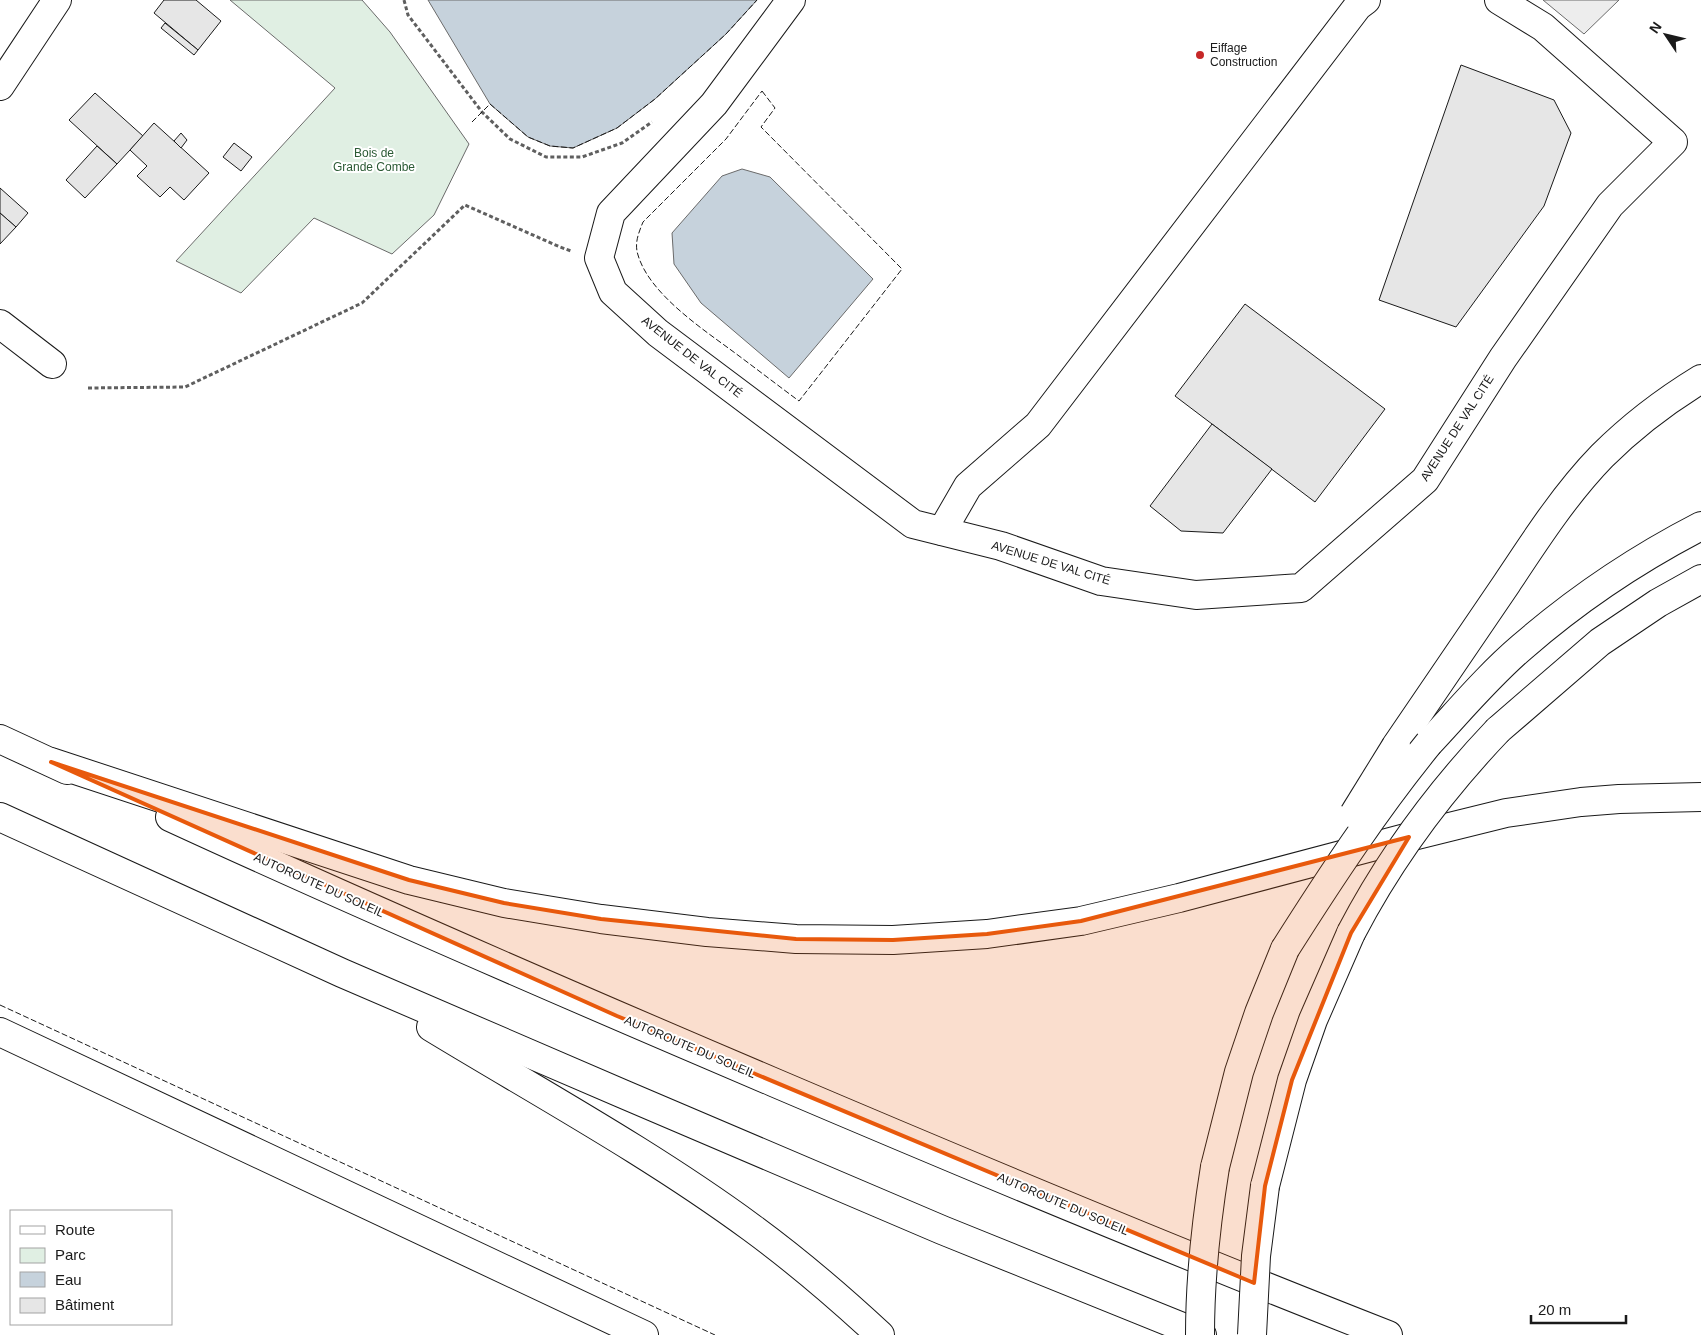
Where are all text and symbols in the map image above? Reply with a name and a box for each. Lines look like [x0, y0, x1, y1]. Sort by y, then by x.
north arrow [1641, 10, 1691, 60]
text: N [1646, 19, 1665, 36]
place label: Eiffage Construction [1210, 41, 1277, 69]
marker: Eiffage Construction [1194, 49, 1206, 61]
park label: Bois de Grande Combe [333, 146, 415, 174]
street label: AVENUE DE VAL CITÉ [639, 313, 746, 401]
street label: AVENUE DE VAL CITÉ [1417, 372, 1497, 484]
street label: AVENUE DE VAL CITÉ [990, 537, 1113, 588]
street label: AUTOROUTE DU SOLEIL [252, 850, 387, 920]
street label: AUTOROUTE DU SOLEIL [622, 1013, 758, 1081]
street label: AUTOROUTE DU SOLEIL [995, 1170, 1131, 1238]
legend [10, 1210, 172, 1325]
text: Route [55, 1221, 95, 1238]
text: Parc [55, 1246, 86, 1263]
text: Eau [55, 1271, 82, 1288]
scale bar [1531, 1292, 1626, 1324]
text: Bâtiment [55, 1296, 115, 1313]
text: 20 m [1538, 1301, 1571, 1318]

